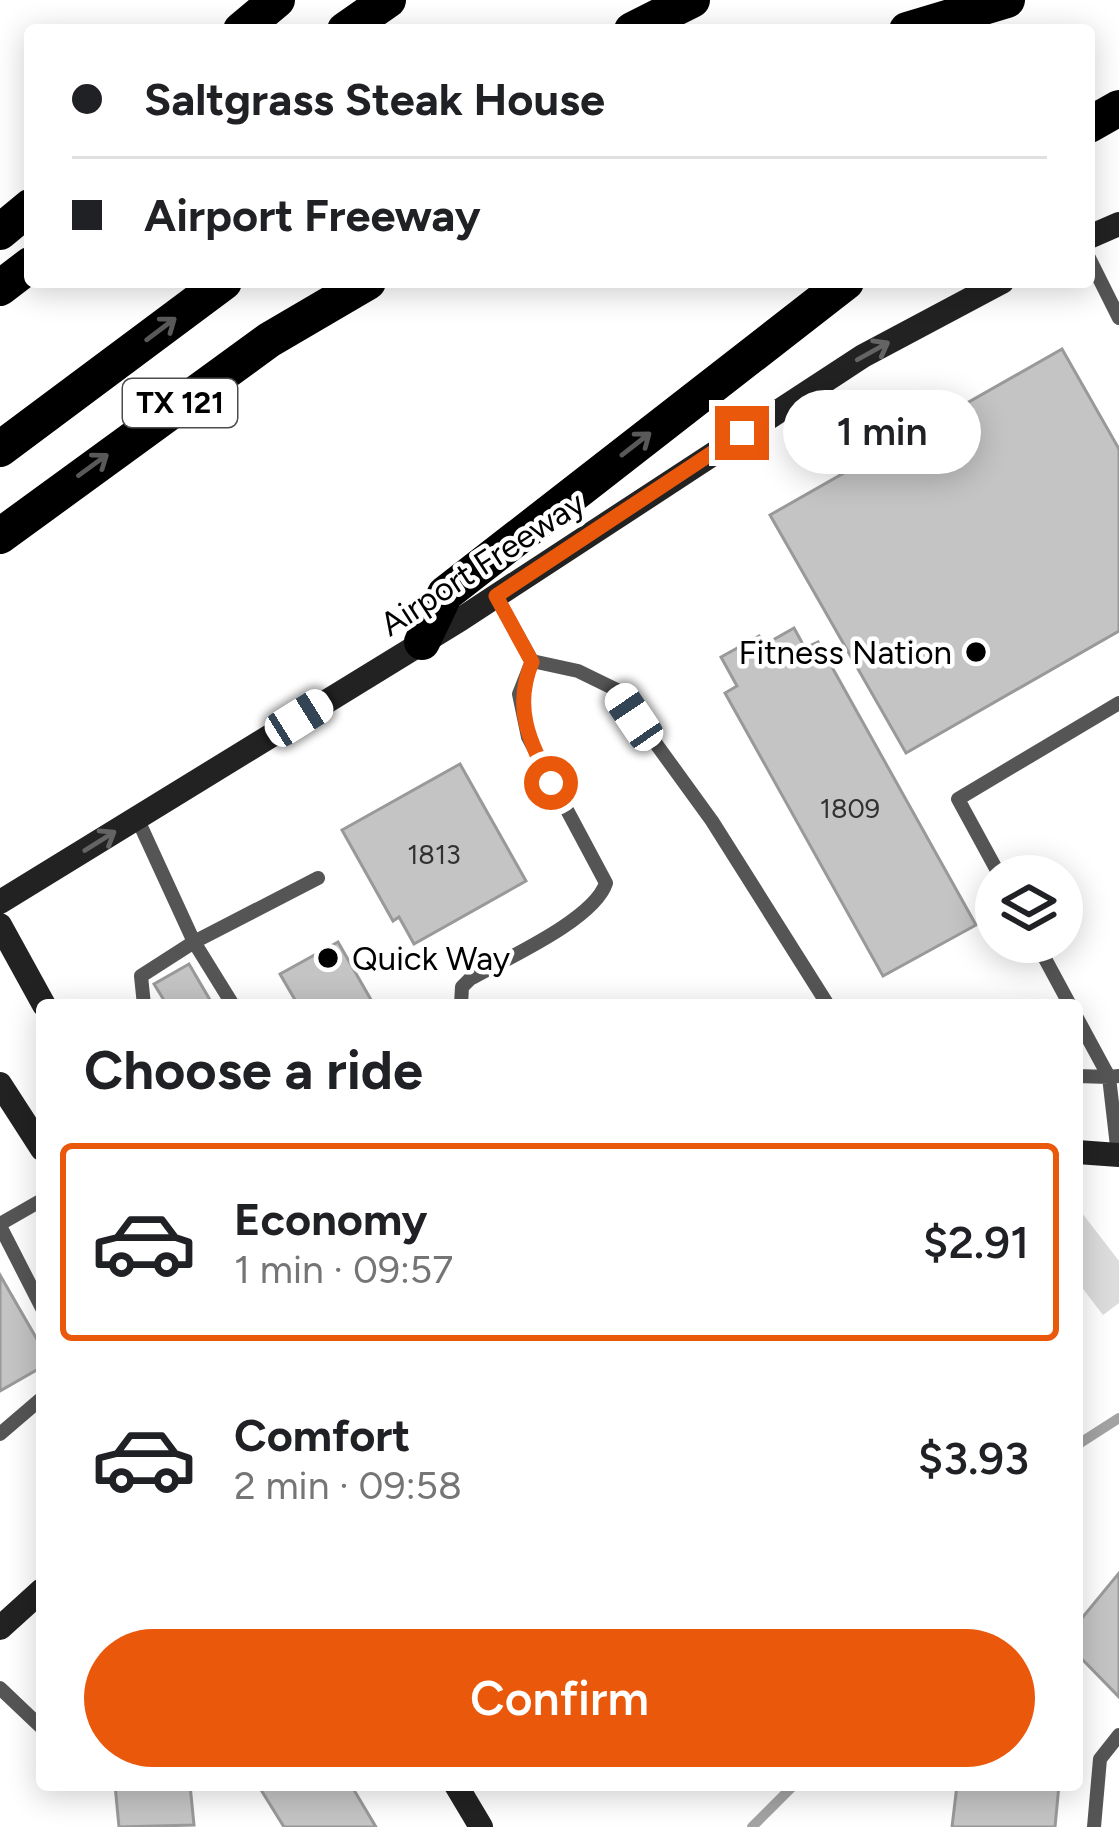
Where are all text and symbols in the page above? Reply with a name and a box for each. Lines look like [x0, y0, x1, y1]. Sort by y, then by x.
text: Saltgrass Steak House [144, 72, 605, 126]
text: Airport Freeway [144, 188, 481, 242]
one-way arrow [144, 316, 177, 342]
one-way arrow [854, 339, 889, 362]
road number: TX 121 [123, 379, 237, 427]
callout: 1 min [784, 391, 982, 475]
route end [715, 406, 769, 460]
text: 1 min [836, 408, 928, 455]
one-way arrow [620, 431, 652, 458]
one-way arrow [75, 452, 108, 477]
street label: Airport Freeway [373, 483, 592, 644]
place label: Fitness Nation [739, 633, 952, 672]
marker: Fitness Nation [963, 639, 989, 665]
car [599, 677, 669, 757]
car [259, 684, 339, 752]
route start [524, 756, 578, 810]
house number: 1809 [820, 792, 880, 825]
one-way arrow [82, 829, 116, 853]
house number: 1813 [407, 838, 461, 871]
map controls [975, 855, 1083, 963]
button: layers [975, 855, 1083, 963]
place label: Quick Way [352, 939, 511, 978]
marker: Quick Way [315, 945, 341, 971]
text: Choose a ride [84, 1038, 423, 1103]
icon: car [90, 1188, 198, 1296]
text: Economy [234, 1192, 427, 1246]
text: $2.91 [923, 1215, 1029, 1269]
text: 1 min · 09:57 [234, 1246, 453, 1293]
icon: car [90, 1404, 198, 1512]
text: Comfort [234, 1408, 410, 1462]
text: $3.93 [918, 1431, 1029, 1485]
text: 2 min · 09:58 [234, 1462, 462, 1509]
button: Confirm [84, 1629, 1035, 1767]

